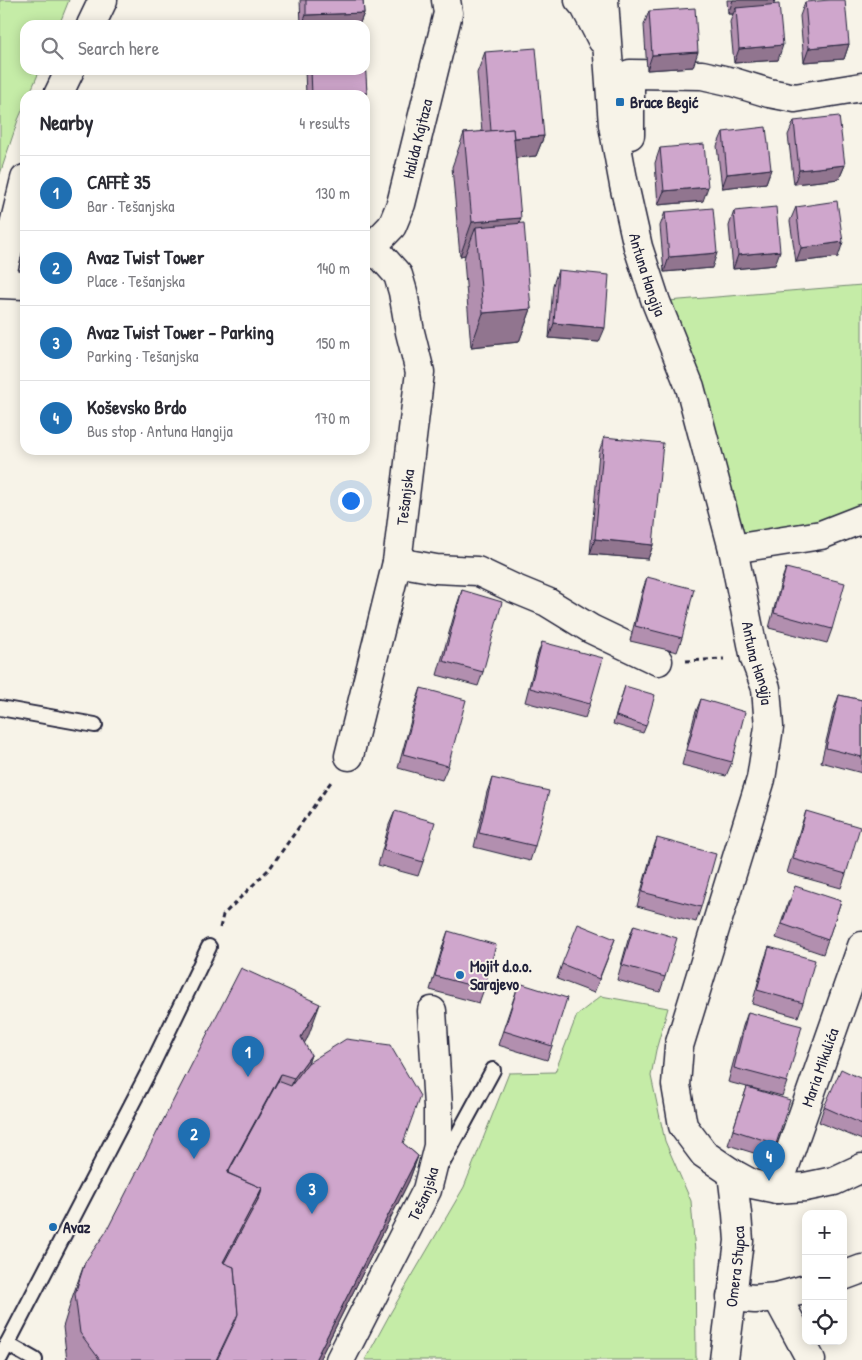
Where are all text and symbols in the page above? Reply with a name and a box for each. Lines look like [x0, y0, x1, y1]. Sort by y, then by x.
search box [20, 20, 370, 75]
icon: search [38, 34, 66, 62]
text: Search here [78, 35, 159, 61]
place label: Brace Begić [630, 91, 699, 114]
marker: Brace Begić [614, 96, 626, 108]
street label: Halida Kajtaza [397, 97, 437, 181]
text: Nearby [40, 108, 93, 137]
text: 4 results [299, 112, 350, 134]
text: CAFFÈ 35 [87, 169, 150, 195]
text: 1 [53, 182, 59, 204]
text: 130 m [315, 182, 350, 204]
text: Bar · Tešanjska [87, 195, 174, 217]
street label: Antuna Hangija [624, 231, 671, 319]
text: Avaz Twist Tower [87, 244, 204, 270]
text: 2 [52, 257, 60, 279]
text: 140 m [316, 257, 350, 279]
text: Place · Tešanjska [87, 270, 185, 292]
text: Avaz Twist Tower - Parking [87, 319, 274, 345]
text: 3 [52, 332, 60, 354]
text: 150 m [316, 332, 350, 354]
text: Parking · Tešanjska [87, 345, 199, 367]
text: Koševsko Brdo [87, 394, 186, 420]
text: 4 [53, 407, 59, 429]
text: 170 m [315, 407, 350, 429]
text: Bus stop · Antuna Hangija [87, 420, 233, 442]
street label: Tešanjska [391, 468, 419, 527]
your location [338, 488, 364, 514]
street label: Antuna Hangija [737, 620, 778, 706]
place label: Mojit d.o.o. Sarajevo [470, 955, 532, 995]
marker: Mojit d.o.o. Sarajevo [454, 969, 466, 981]
street label: Maria Mikulića [796, 1025, 844, 1110]
pin: 1 [232, 1036, 264, 1077]
pin: 2 [178, 1118, 210, 1159]
pin: 4 [753, 1140, 785, 1181]
street label: Tešanjska [402, 1165, 443, 1225]
pin: 3 [296, 1173, 328, 1214]
map controls [802, 1210, 847, 1345]
button: + [802, 1210, 847, 1255]
place label: Avaz [63, 1216, 90, 1238]
marker: Avaz [47, 1221, 59, 1233]
street label: Omera Stupca [720, 1226, 750, 1308]
button: − [802, 1255, 847, 1300]
button: locate [802, 1300, 847, 1345]

